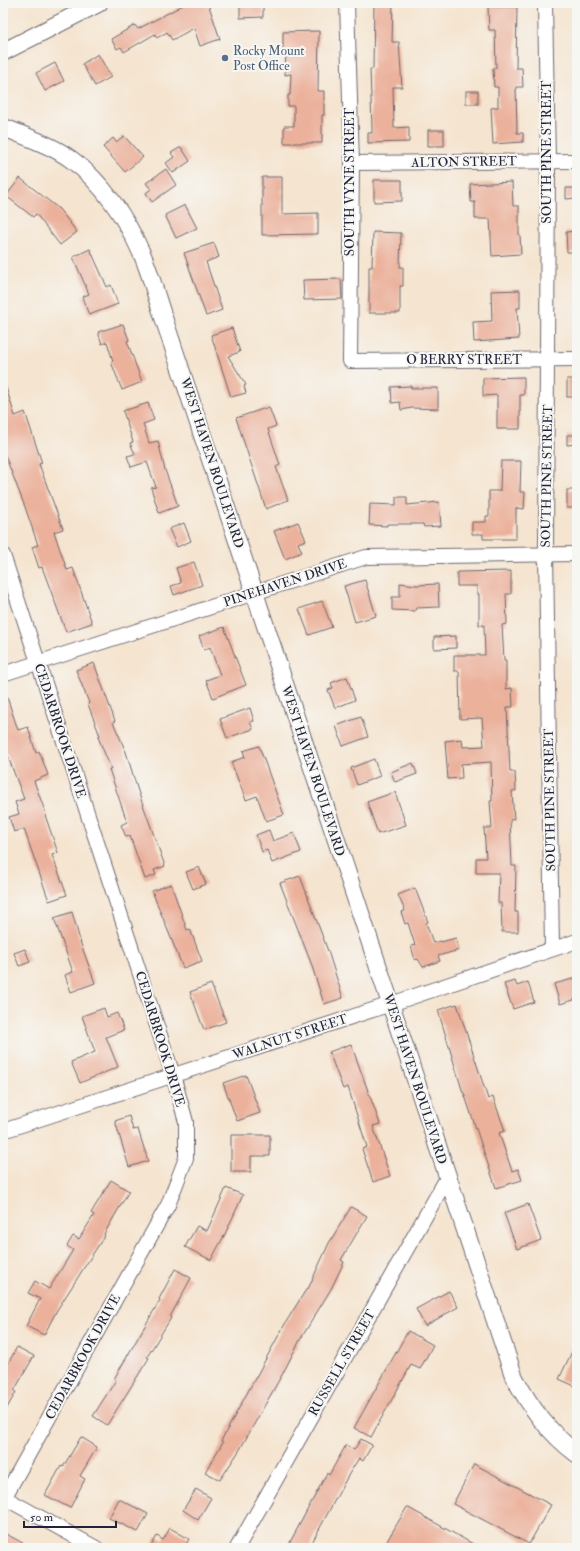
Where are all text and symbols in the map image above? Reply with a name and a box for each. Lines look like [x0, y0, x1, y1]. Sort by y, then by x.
place label: Rocky Mount Post Office [233, 43, 305, 74]
marker: Rocky Mount Post Office [220, 53, 230, 63]
street label: SOUTH PINE STREET [539, 80, 555, 223]
street label: SOUTH VYNE STREET [342, 108, 358, 256]
street label: ALTON STREET [410, 153, 517, 171]
street label: O BERRY STREET [406, 352, 522, 368]
street label: WEST HAVEN BOULEVARD [177, 375, 247, 550]
street label: SOUTH PINE STREET [538, 404, 556, 548]
street label: PINEHAVEN DRIVE [221, 556, 349, 610]
street label: CEDARBROOK DRIVE [31, 662, 89, 800]
street label: WEST HAVEN BOULEVARD [278, 683, 348, 858]
street label: SOUTH PINE STREET [541, 728, 559, 872]
street label: CEDARBROOK DRIVE [132, 969, 188, 1109]
street label: WEST HAVEN BOULEVARD [380, 991, 450, 1166]
street label: WALNUT STREET [230, 1011, 350, 1063]
street label: CEDARBROOK DRIVE [42, 1292, 124, 1422]
street label: RUSSELL STREET [305, 1307, 379, 1419]
scale bar [24, 1503, 116, 1529]
text: 50 m [30, 1510, 54, 1525]

